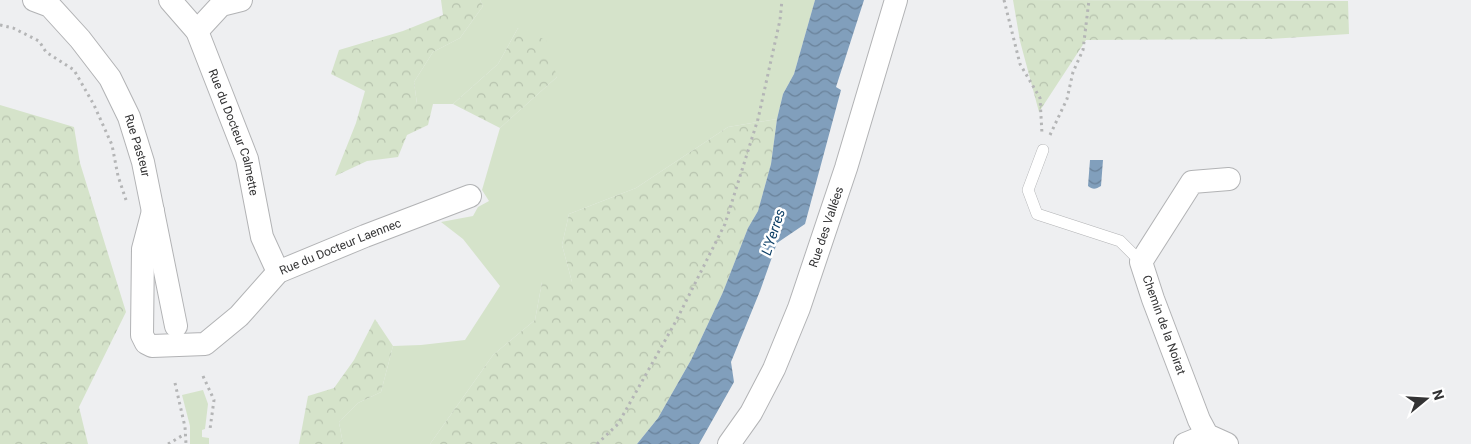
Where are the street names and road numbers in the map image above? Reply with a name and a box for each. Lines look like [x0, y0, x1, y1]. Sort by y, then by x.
street label: Rue du Docteur Calmette [206, 67, 261, 197]
street label: Rue Pasteur [122, 112, 153, 178]
street label: Rue des Vallées [806, 185, 846, 269]
street label: Rue du Docteur Laennec [277, 216, 403, 278]
street label: Chemin de la Noirat [1139, 273, 1189, 377]

